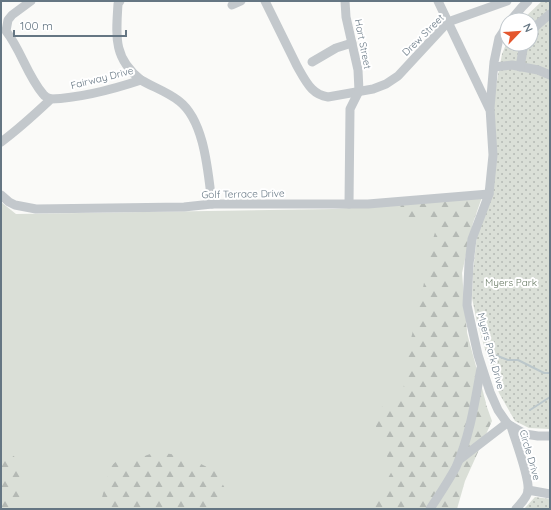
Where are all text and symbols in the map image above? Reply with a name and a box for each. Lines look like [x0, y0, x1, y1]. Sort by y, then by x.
street label: Drew Street [399, 11, 447, 59]
scale bar [14, 12, 126, 38]
north arrow [499, 12, 539, 52]
text: 100 m [20, 18, 53, 33]
street label: Hart Street [352, 18, 374, 71]
text: N [520, 21, 536, 34]
street label: Fairway Drive [69, 64, 135, 92]
street label: Golf Terrace Drive [201, 187, 285, 201]
park label: Myers Park [485, 276, 537, 289]
street label: Myers Park Drive [475, 311, 508, 391]
street label: Circle Drive [517, 428, 544, 482]

